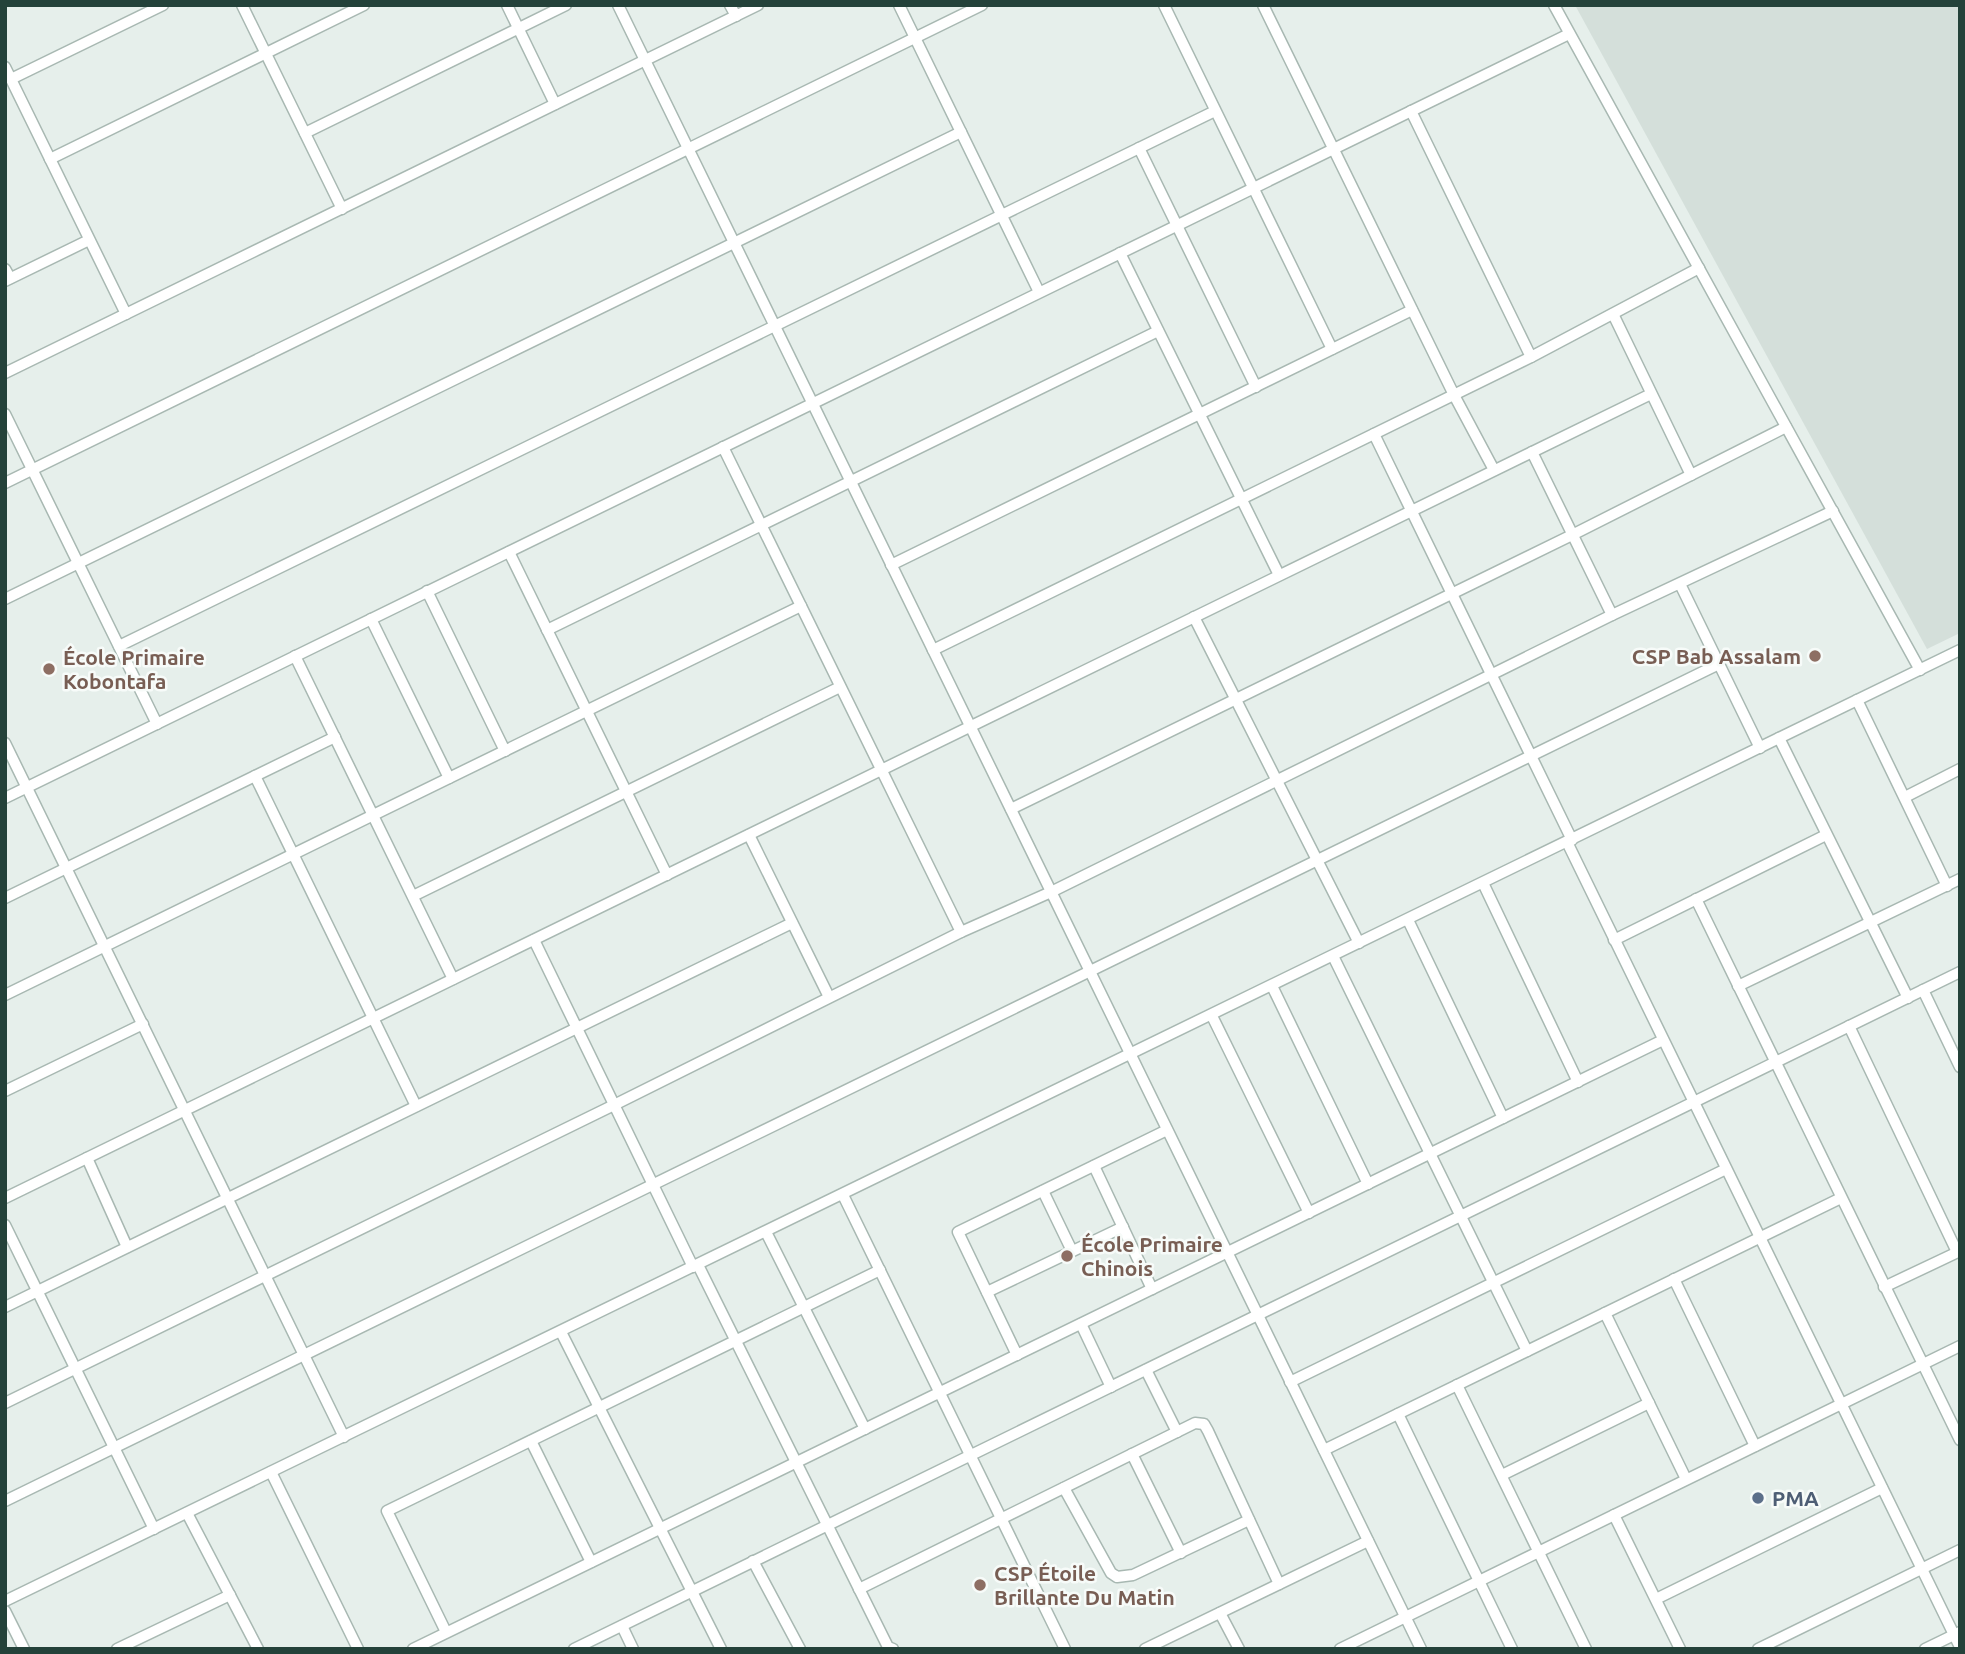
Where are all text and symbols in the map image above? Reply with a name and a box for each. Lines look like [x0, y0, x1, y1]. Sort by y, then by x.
place label: CSP Bab Assalam [1632, 644, 1801, 668]
place label: École Primaire Kobontafa [63, 645, 205, 693]
marker: CSP Bab Assalam [1807, 648, 1823, 664]
marker: École Primaire Kobontafa [41, 661, 57, 677]
place label: École Primaire Chinois [1081, 1232, 1223, 1280]
marker: École Primaire Chinois [1059, 1248, 1075, 1264]
place label: PMA [1772, 1486, 1819, 1510]
marker: PMA [1750, 1490, 1766, 1506]
place label: CSP Étoile Brillante Du Matin [994, 1561, 1175, 1609]
marker: CSP Étoile Brillante Du Matin [972, 1577, 988, 1593]

